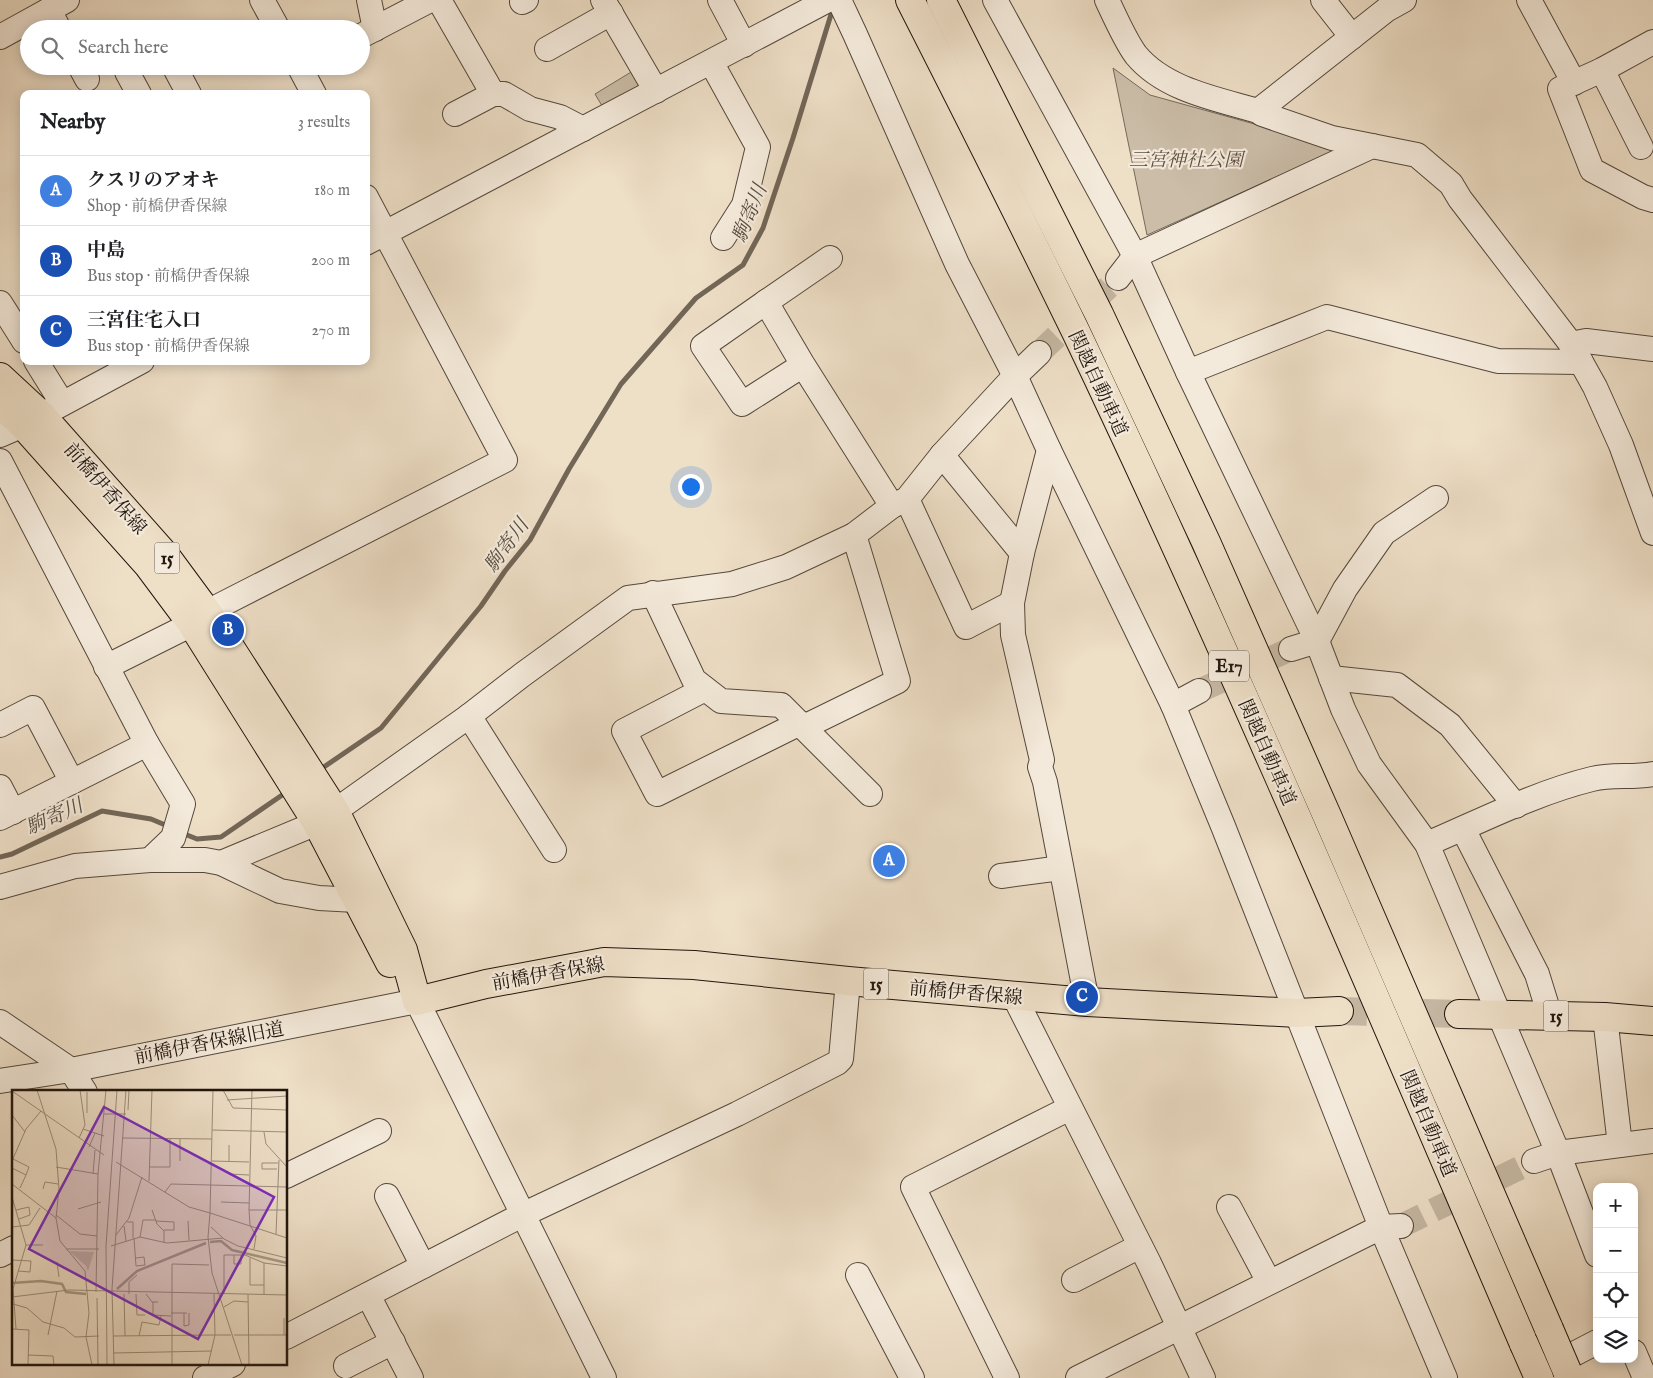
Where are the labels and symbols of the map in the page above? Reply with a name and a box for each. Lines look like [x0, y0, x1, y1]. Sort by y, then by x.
park label: 三宮神社公園 [1129, 149, 1246, 173]
water label: 駒寄川 [728, 179, 774, 246]
street label: 関越自動車道 [1062, 327, 1132, 441]
street label: 前橋伊香保線 [58, 438, 151, 540]
your location [678, 474, 704, 500]
water label: 駒寄川 [479, 513, 536, 577]
road number: 15 [154, 542, 180, 574]
pin: B [212, 611, 244, 649]
road number: E17 [1209, 650, 1249, 681]
street label: 関越自動車道 [1232, 696, 1300, 810]
water label: 駒寄川 [22, 793, 89, 841]
pin: A [873, 842, 905, 880]
street label: 前橋伊香保線 [490, 953, 607, 997]
road number: 15 [864, 969, 888, 1000]
street label: 前橋伊香保線 [908, 977, 1024, 1011]
pin: C [1066, 978, 1098, 1016]
road number: 15 [1544, 1000, 1568, 1032]
street label: 前橋伊香保線旧道 [132, 1018, 286, 1070]
street label: 関越自動車道 [1394, 1067, 1460, 1181]
inset map [12, 1090, 288, 1366]

